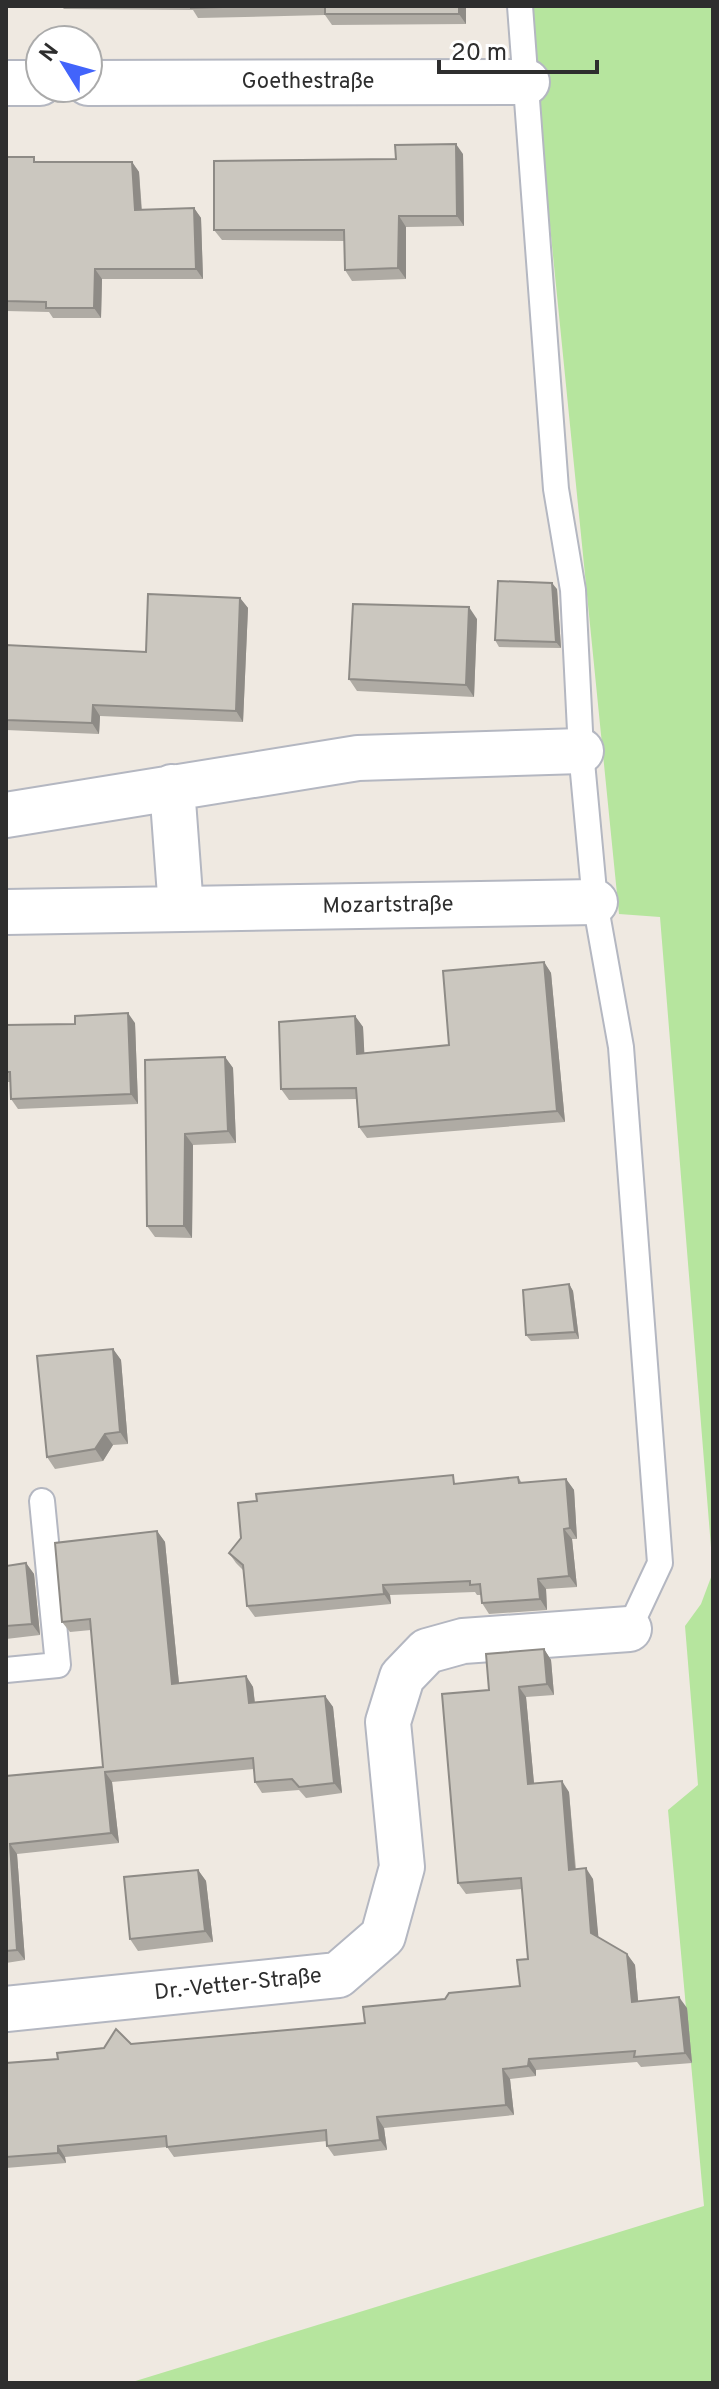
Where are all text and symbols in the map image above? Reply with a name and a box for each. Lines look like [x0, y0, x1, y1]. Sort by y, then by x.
north arrow [24, 24, 104, 104]
scale bar [439, 24, 597, 74]
text: N [34, 39, 66, 68]
text: 20 m [451, 39, 507, 69]
street label: Goethestraße [242, 69, 374, 96]
street label: Mozartstraße [322, 891, 454, 921]
street label: Dr.-Vetter-Straße [153, 1963, 323, 2007]

